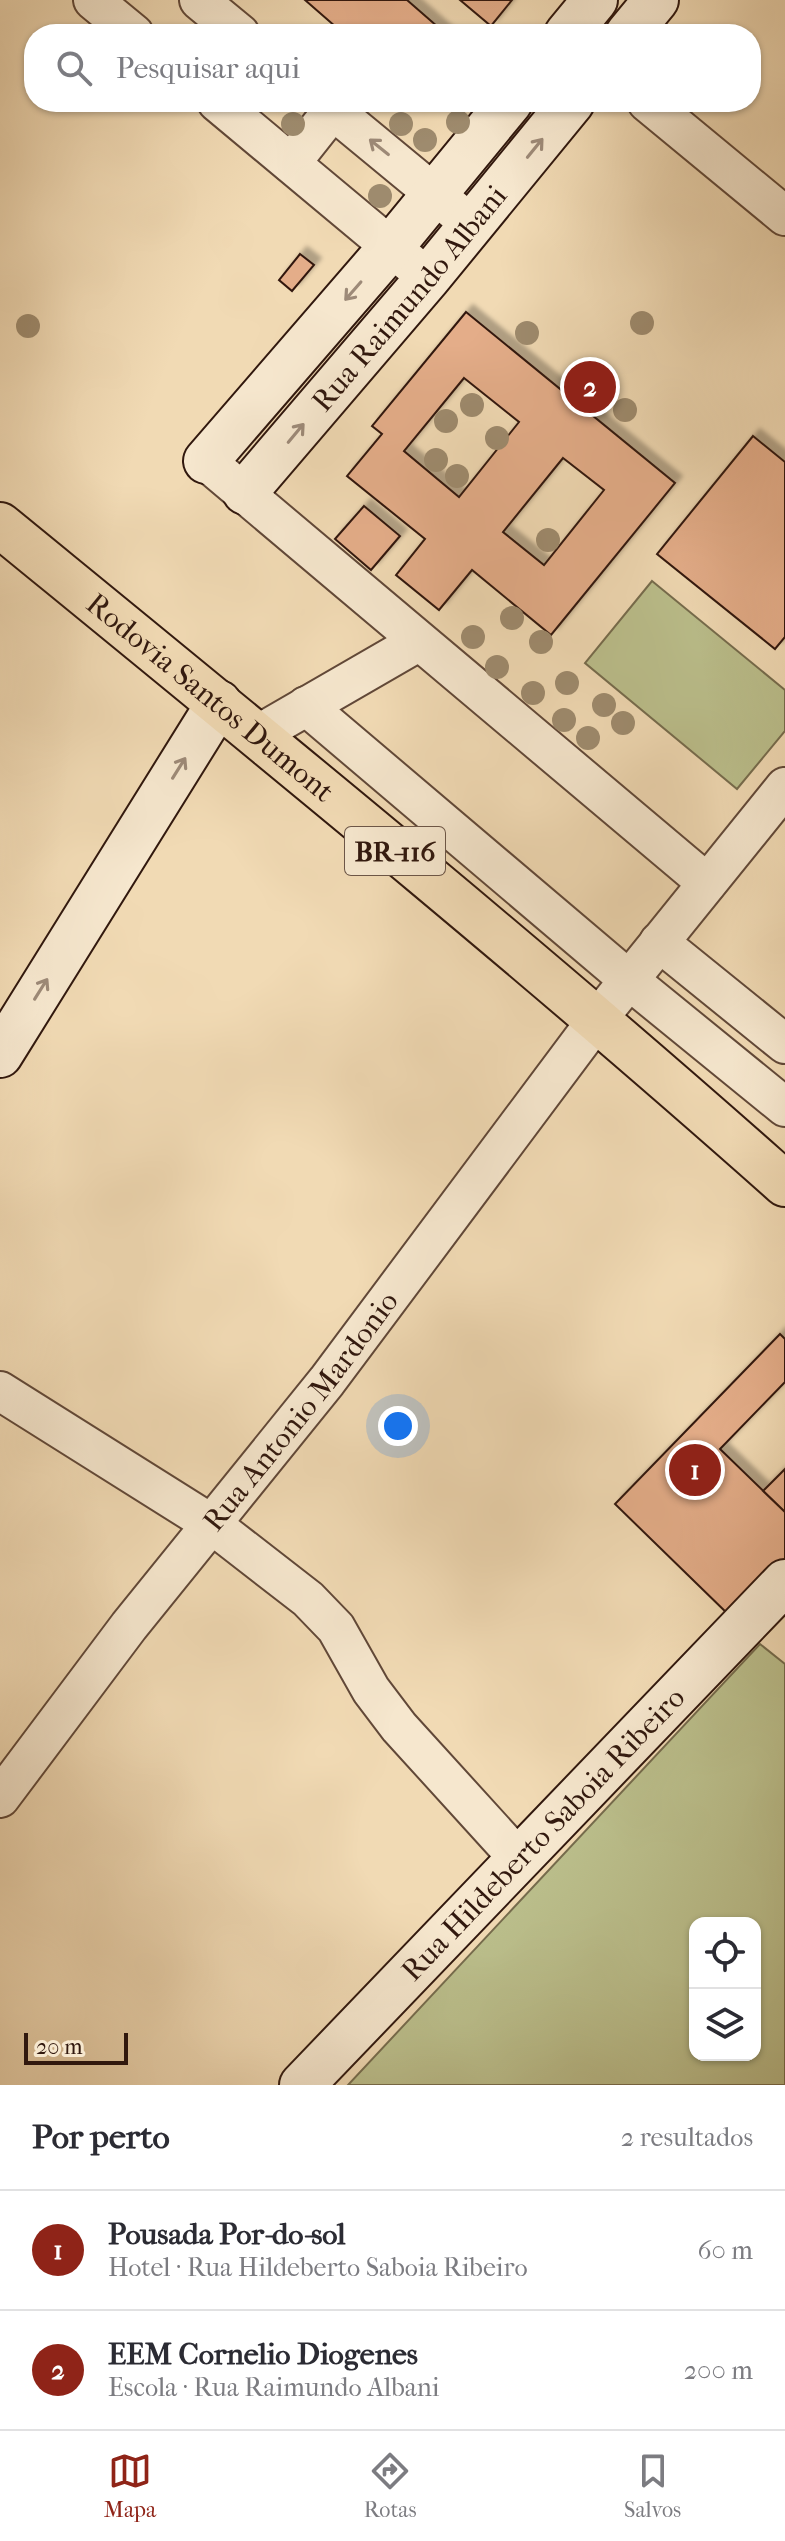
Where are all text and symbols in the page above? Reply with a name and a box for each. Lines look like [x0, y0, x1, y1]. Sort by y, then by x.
search box [24, 24, 761, 112]
icon: search [52, 46, 96, 90]
text: Pesquisar aqui [116, 51, 300, 86]
one-way arrow [526, 138, 543, 159]
one-way arrow [369, 139, 390, 156]
street label: Rua Raimundo Albani [304, 178, 514, 418]
one-way arrow [344, 280, 362, 301]
pin: 2 [564, 357, 616, 417]
one-way arrow [287, 423, 305, 444]
street label: Rodovia Santos Dumont [80, 586, 341, 809]
one-way arrow [171, 757, 187, 780]
road number: BR-116 [345, 827, 445, 875]
one-way arrow [34, 978, 50, 1001]
street label: Rua Antonio Mardonio [196, 1284, 405, 1538]
your location [378, 1406, 418, 1446]
pin: 1 [669, 1440, 721, 1500]
street label: Rua Hildeberto Saboia Ribeiro [394, 1680, 692, 1988]
map controls [689, 1917, 761, 2061]
button: locate [689, 1917, 761, 1989]
button: layers [689, 1989, 761, 2061]
scale bar [24, 2029, 128, 2065]
text: 20 m [36, 2034, 82, 2060]
text: Por perto [32, 2117, 170, 2157]
text: 2 resultados [621, 2122, 753, 2153]
text: Pousada Por-do-sol [108, 2217, 346, 2252]
text: 1 [53, 2235, 63, 2266]
text: 60 m [697, 2235, 753, 2266]
text: Hotel · Rua Hildeberto Saboia Ribeiro [108, 2252, 528, 2283]
text: EEM Cornelio Diogenes [108, 2337, 418, 2372]
text: 2 [51, 2355, 65, 2386]
text: 200 m [684, 2355, 753, 2386]
text: Escola · Rua Raimundo Albani [108, 2372, 440, 2403]
tab: Mapa [104, 2449, 156, 2523]
tab: Rotas [364, 2449, 417, 2523]
tab: Salvos [624, 2449, 681, 2523]

